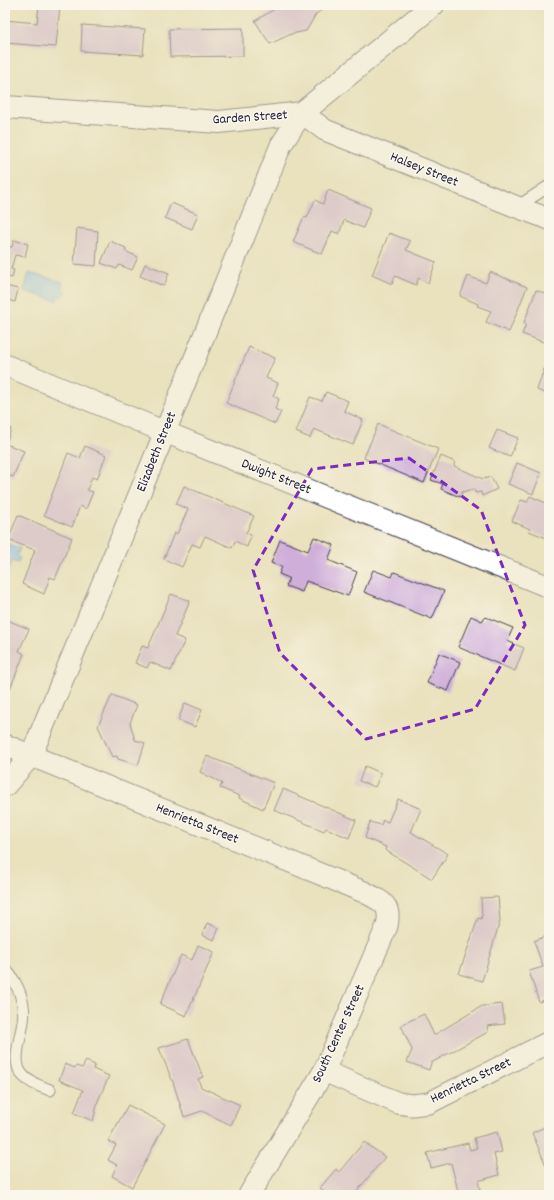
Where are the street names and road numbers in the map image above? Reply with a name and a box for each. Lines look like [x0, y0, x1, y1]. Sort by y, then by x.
street label: Garden Street [212, 105, 288, 131]
street label: Halsey Street [387, 147, 461, 193]
street label: Elizabeth Street [132, 409, 182, 495]
street label: Dwight Street [238, 454, 314, 500]
street label: Henrietta Street [153, 798, 241, 850]
street label: South Center Street [307, 982, 371, 1086]
street label: Henrietta Street [427, 1053, 515, 1109]

